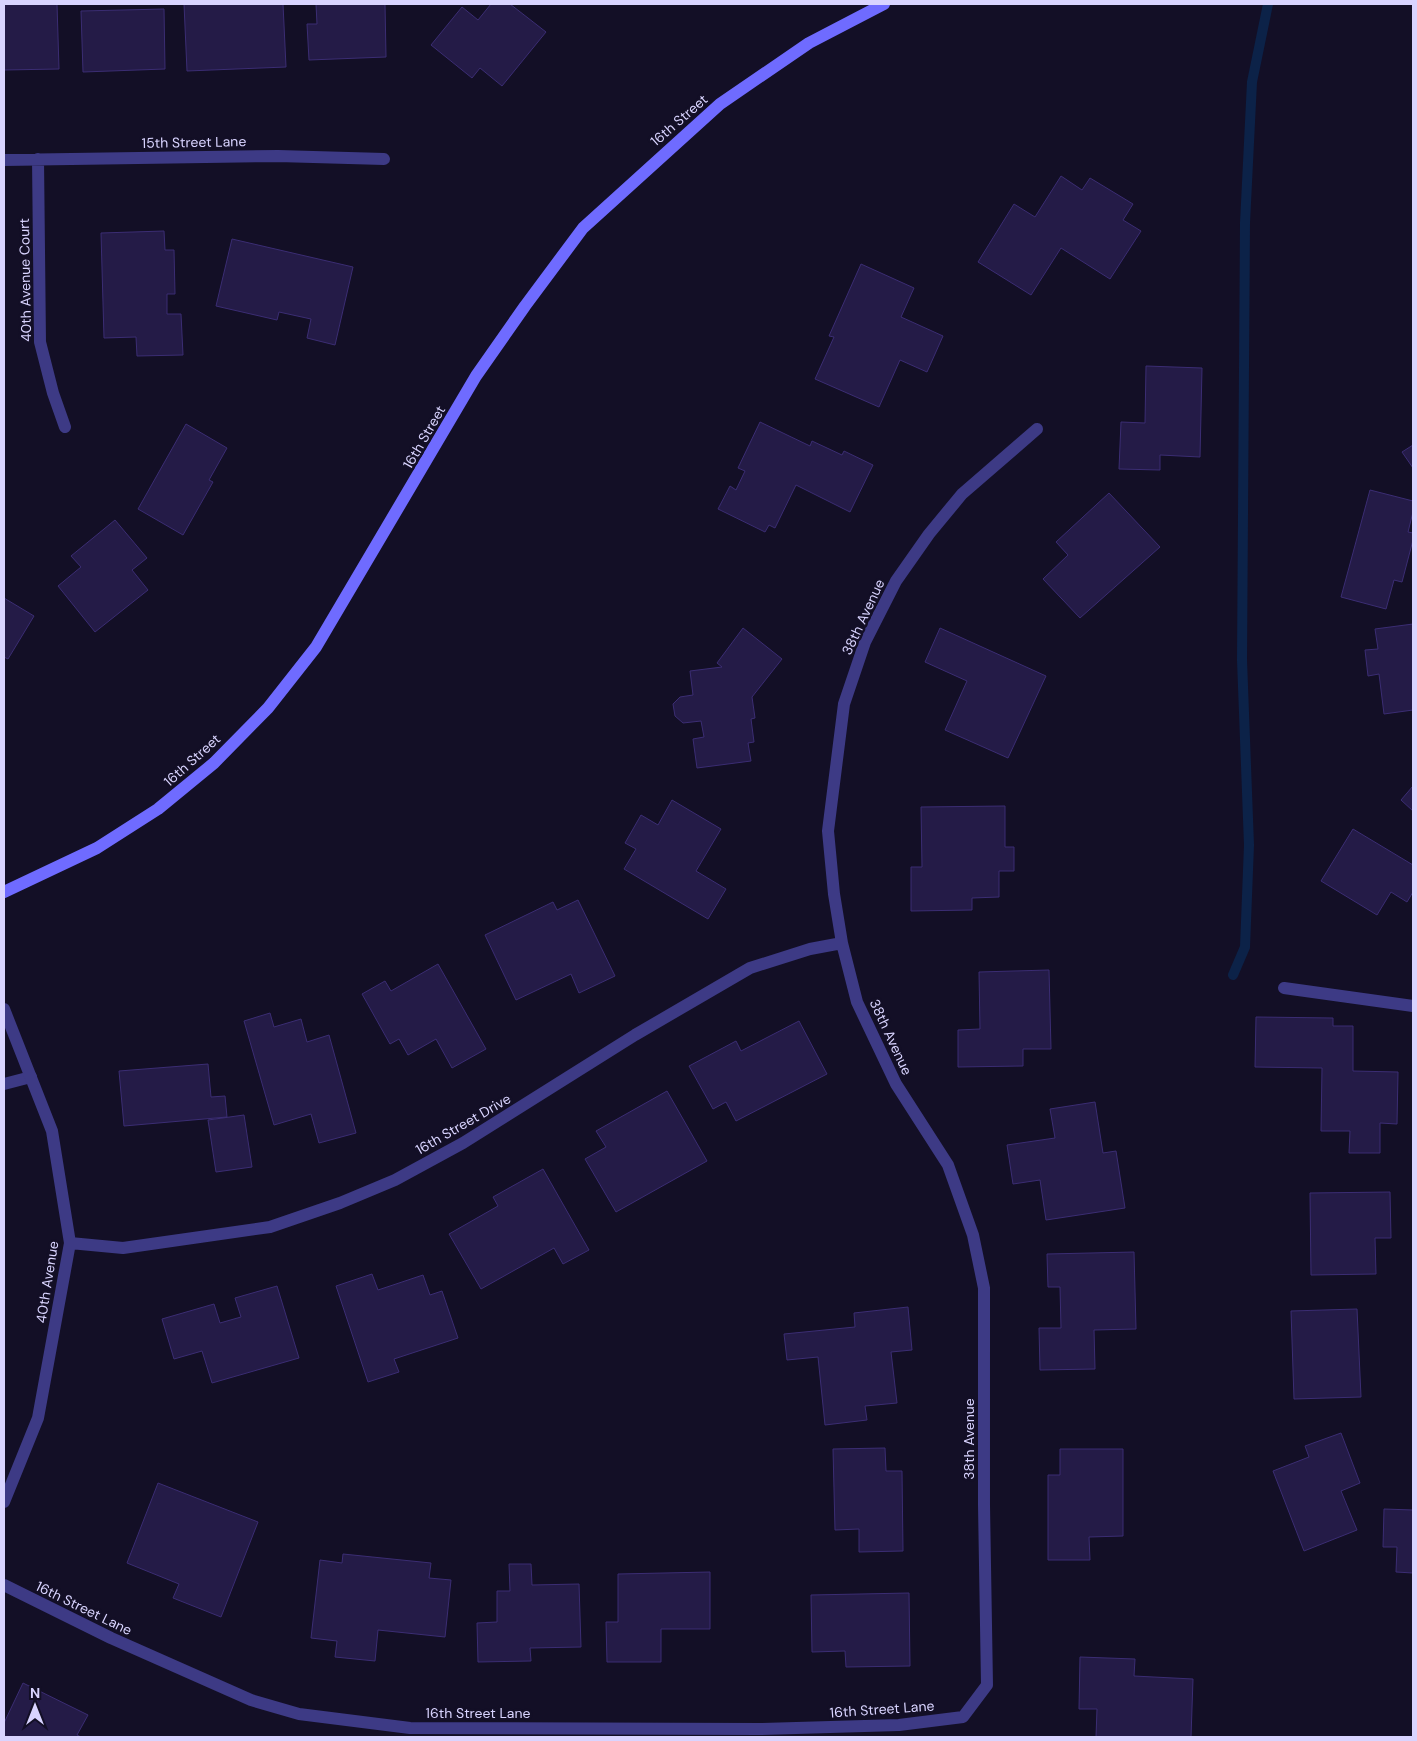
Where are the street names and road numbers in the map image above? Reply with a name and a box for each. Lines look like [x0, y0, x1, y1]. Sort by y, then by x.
street label: 16th Street [647, 90, 711, 150]
street label: 15th Street Lane [142, 132, 246, 152]
street label: 40th Avenue Court [15, 218, 35, 342]
street label: 16th Street [399, 402, 449, 472]
street label: 38th Avenue [838, 576, 888, 658]
street label: 16th Street [160, 730, 224, 790]
street label: 38th Avenue [866, 996, 916, 1078]
street label: 16th Street Drive [412, 1089, 514, 1159]
street label: 40th Avenue [32, 1240, 62, 1324]
street label: 38th Avenue [960, 1398, 978, 1480]
street label: 16th Street Lane [33, 1577, 135, 1639]
street label: 16th Street Lane [829, 1696, 935, 1722]
street label: 16th Street Lane [426, 1704, 530, 1722]

